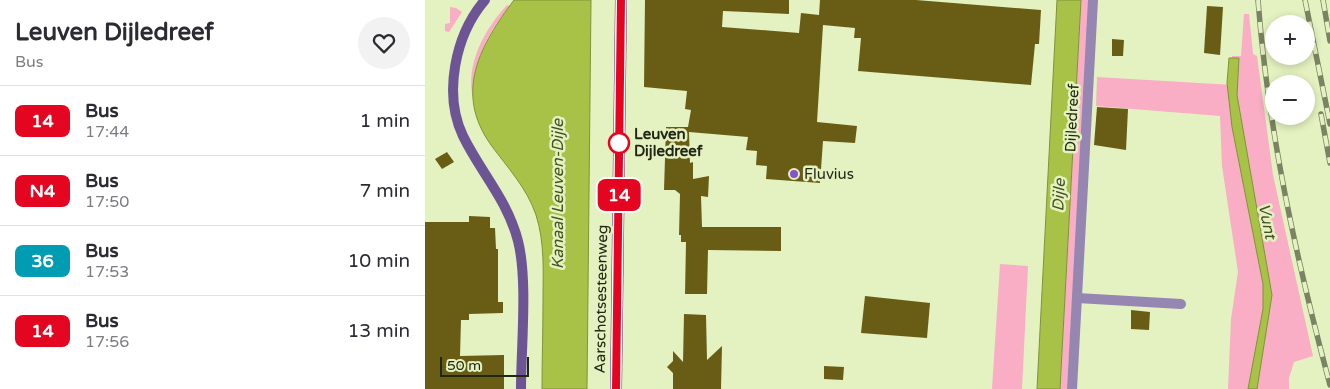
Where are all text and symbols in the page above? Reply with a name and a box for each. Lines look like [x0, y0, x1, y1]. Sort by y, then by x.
map controls [1265, 15, 1315, 125]
button: + [1265, 15, 1315, 65]
button: heart [358, 17, 410, 69]
text: Leuven Dijledreef [15, 18, 214, 47]
text: Bus [15, 52, 43, 72]
button: − [1265, 75, 1315, 125]
street label: Dijledreef [1061, 83, 1083, 153]
text: Bus [85, 100, 119, 122]
text: 14 [31, 110, 54, 132]
text: 1 min [359, 110, 410, 132]
water label: Kanaal Leuven-Dijle [548, 118, 568, 269]
text: 17:44 [85, 122, 129, 142]
place label: Leuven Dijledreef [634, 125, 703, 161]
marker: Leuven Dijledreef [608, 132, 630, 154]
place label: Fluvius [804, 165, 854, 183]
marker: Fluvius [788, 168, 800, 180]
text: Bus [85, 170, 119, 192]
water label: Dijle [1048, 177, 1070, 212]
line badge: 14 [597, 179, 641, 211]
text: N4 [30, 180, 55, 202]
text: 7 min [359, 180, 410, 202]
text: 14 [608, 184, 630, 206]
text: 17:50 [85, 192, 129, 212]
water label: Vunt [1254, 202, 1281, 243]
street label: Aarschotsesteenweg [591, 225, 611, 373]
text: Bus [85, 240, 119, 262]
text: 36 [31, 250, 54, 272]
text: 10 min [347, 250, 410, 272]
text: 17:53 [85, 262, 129, 282]
text: Bus [85, 310, 119, 332]
text: 14 [31, 320, 54, 342]
text: 13 min [347, 320, 410, 342]
text: 17:56 [85, 332, 129, 352]
scale bar [440, 354, 529, 377]
text: 50 m [447, 357, 481, 374]

